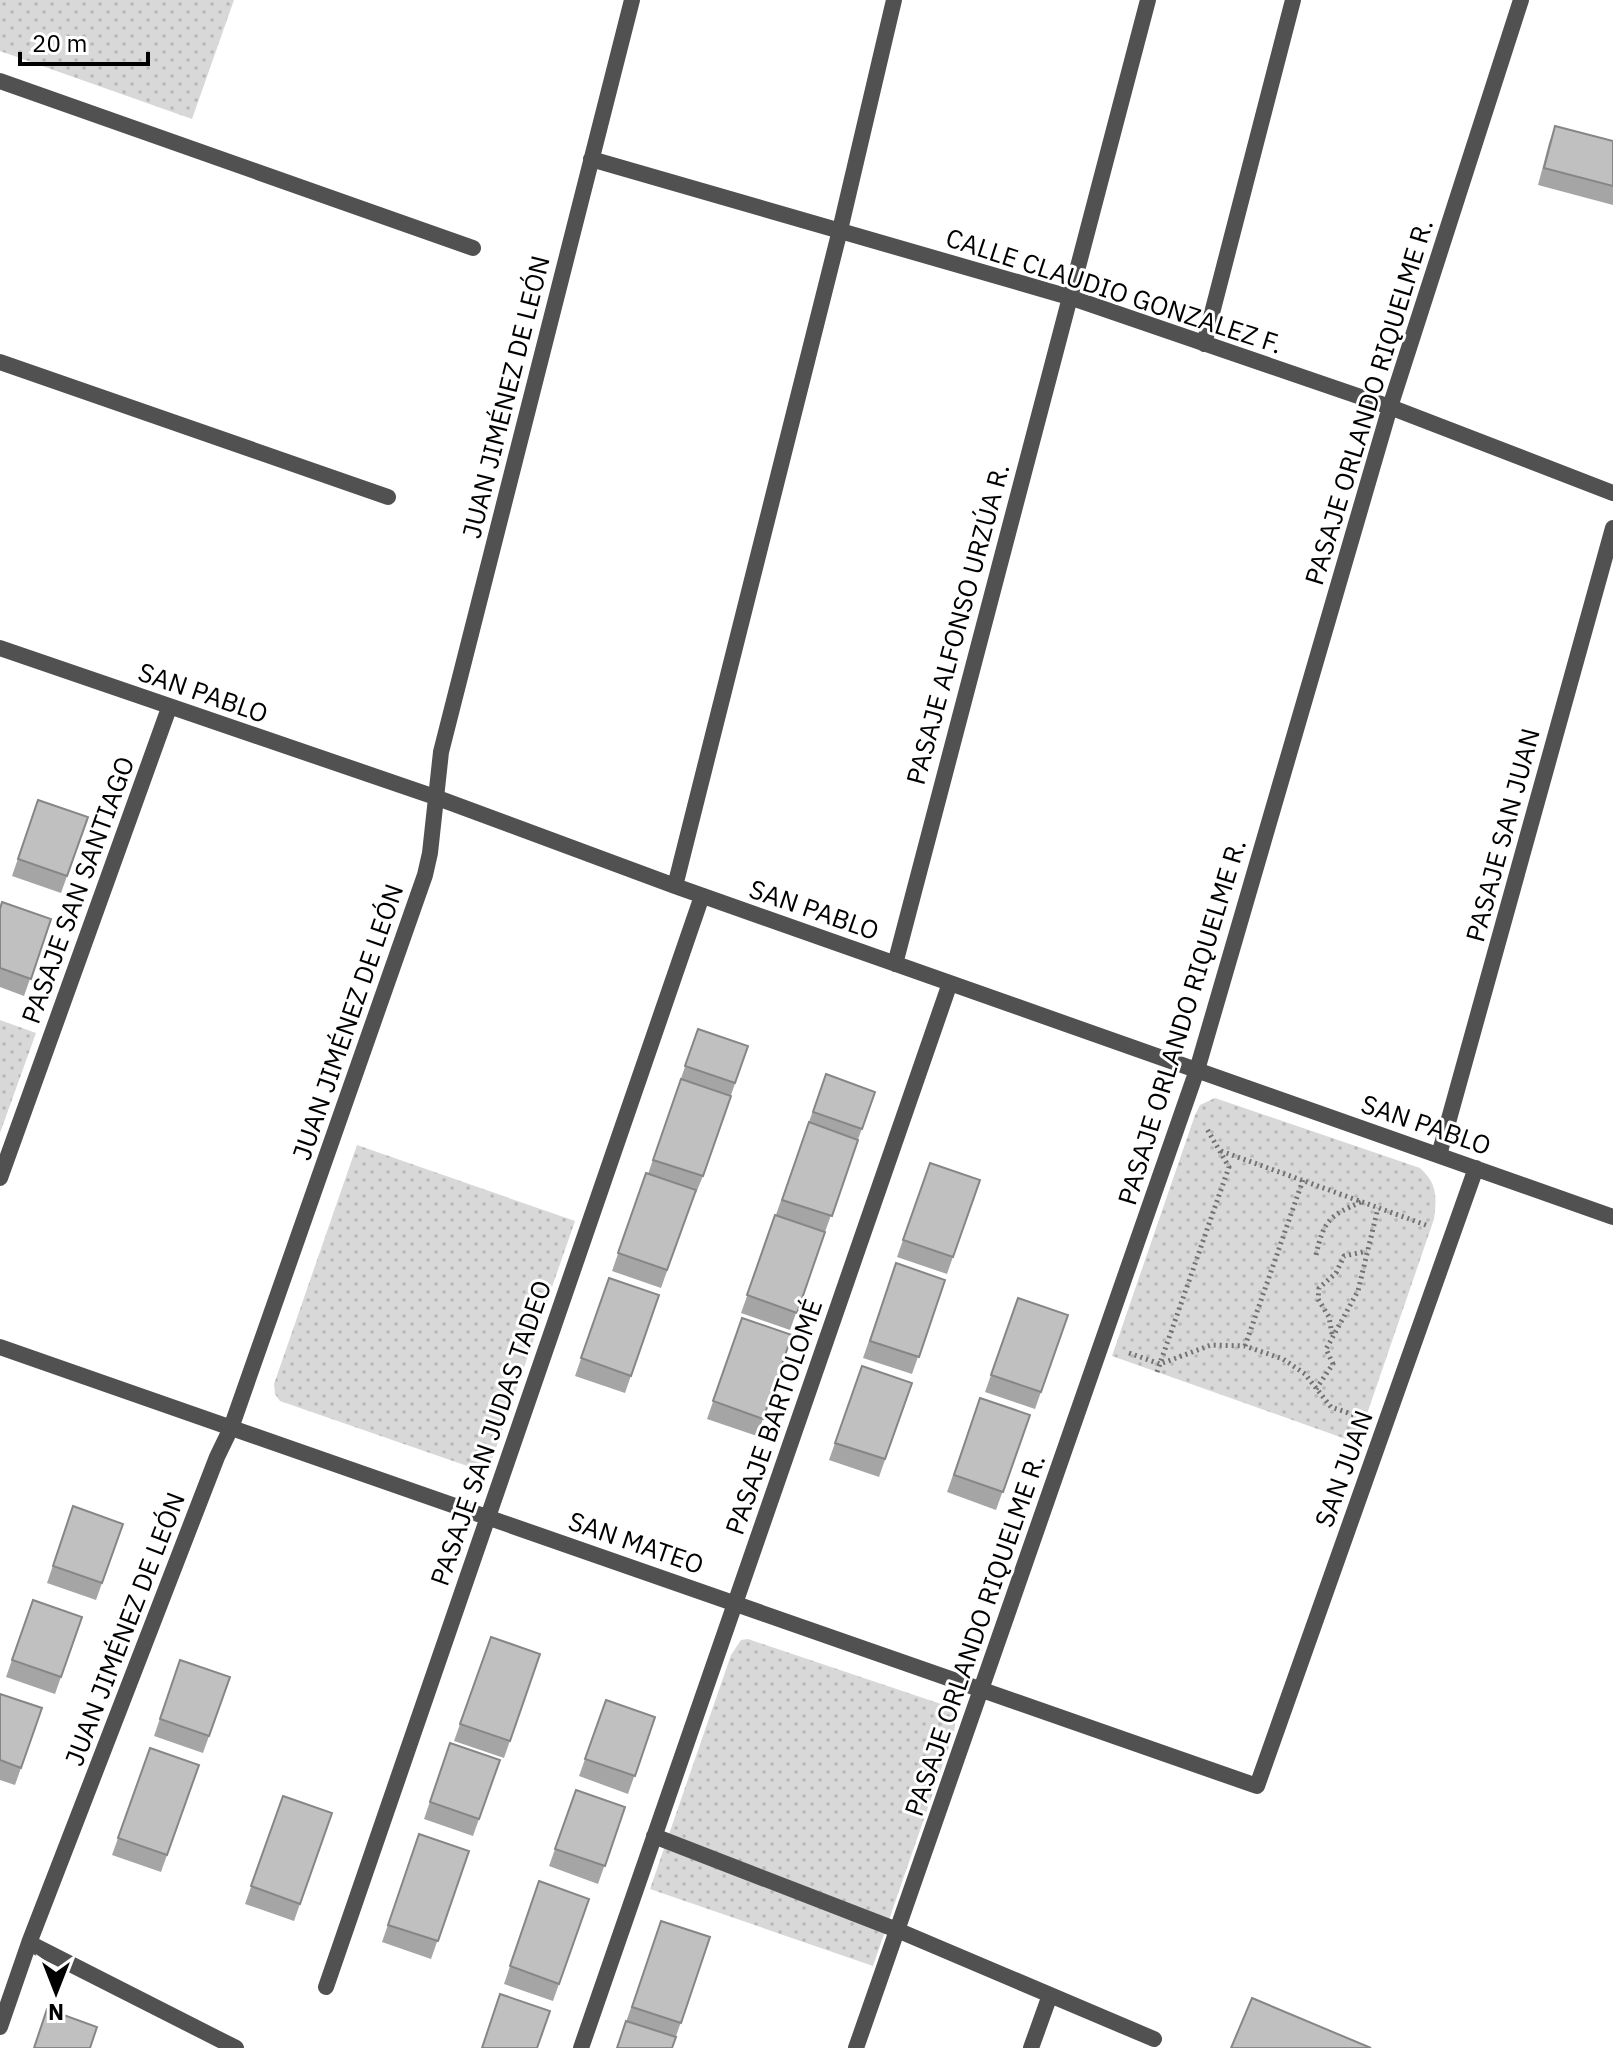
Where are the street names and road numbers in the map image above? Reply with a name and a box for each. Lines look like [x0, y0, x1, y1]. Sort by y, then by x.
street label: PASAJE ORLANDO RIQUELME R. [1296, 215, 1440, 589]
street label: CALLE CLAUDIO GONZALEZ F. [942, 220, 1287, 361]
street label: JUAN JIMÉNEZ DE LEÓN [453, 252, 557, 542]
street label: PASAJE ALFONSO URZÚA R. [898, 459, 1016, 788]
street label: SAN PABLO [134, 654, 273, 730]
street label: PASAJE SAN JUAN [1457, 724, 1547, 945]
street label: PASAJE SAN SANTIAGO [13, 751, 141, 1028]
street label: PASAJE ORLANDO RIQUELME R. [1109, 835, 1253, 1209]
street label: SAN PABLO [745, 871, 884, 947]
street label: JUAN JIMÉNEZ DE LEÓN [284, 879, 410, 1164]
street label: SAN PABLO [1357, 1086, 1496, 1162]
street label: PASAJE SAN JUDAS TADEO [422, 1275, 558, 1590]
street label: PASAJE BARTOLOMÉ [717, 1294, 829, 1539]
street label: SAN JUAN [1306, 1406, 1380, 1532]
street label: PASAJE ORLANDO RIQUELME R. [896, 1449, 1052, 1820]
street label: JUAN JIMÉNEZ DE LEÓN [56, 1487, 192, 1770]
street label: SAN MATEO [564, 1503, 708, 1581]

